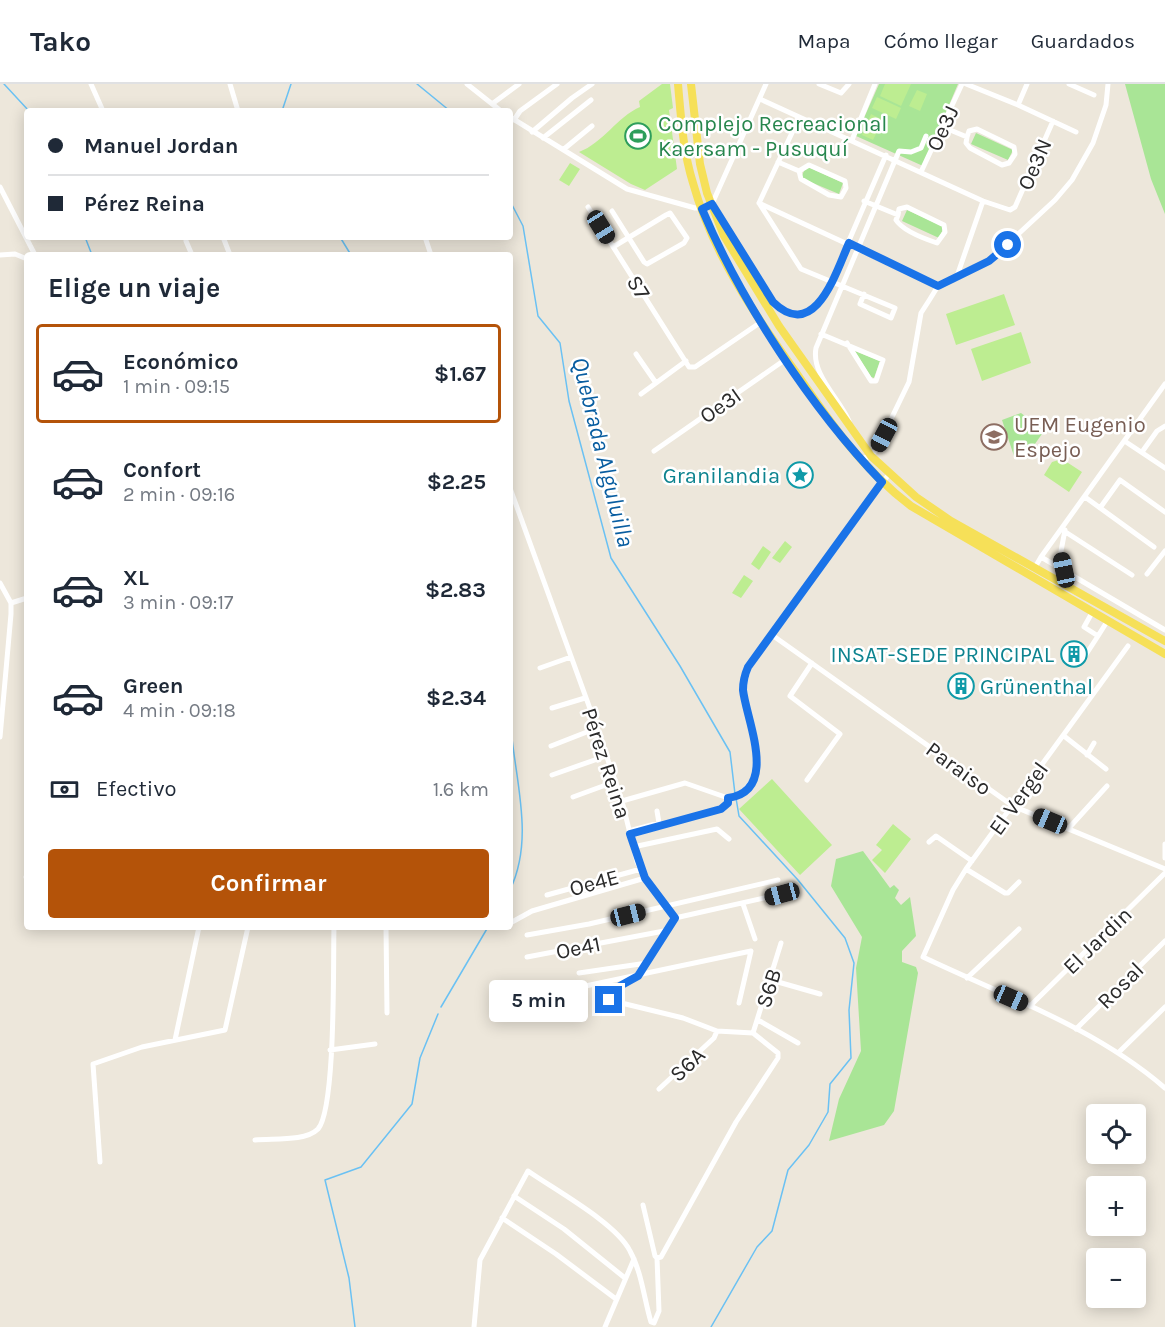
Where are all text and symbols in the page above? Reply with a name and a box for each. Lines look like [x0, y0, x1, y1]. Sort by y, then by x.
text: Tako [30, 25, 91, 58]
text: Mapa [797, 29, 851, 53]
text: Cómo llegar [884, 29, 998, 53]
text: Guardados [1031, 29, 1135, 53]
street label: Oe3J [921, 101, 965, 155]
place label: Complejo Recreacional Kaersam - Pusuquí [658, 111, 888, 162]
sports icon: Complejo Recreacional Kaersam - Pusuquí [623, 121, 653, 151]
text: Manuel Jordan [84, 133, 238, 159]
street label: Oe3N [1012, 135, 1058, 194]
text: Pérez Reina [84, 191, 205, 217]
car [584, 207, 618, 247]
route start [994, 231, 1021, 258]
street label: S7 [621, 271, 655, 304]
text: Elige un viaje [48, 272, 220, 304]
icon: car [51, 347, 105, 401]
text: Económico [123, 349, 238, 375]
water label: Quebrada Alguluilla [566, 354, 640, 550]
text: $1.67 [434, 361, 486, 387]
text: 1 min · 09:15 [123, 375, 230, 398]
street label: Oe3I [695, 382, 746, 429]
place label: UEM Eugenio Espejo [1014, 412, 1146, 463]
car [868, 415, 900, 455]
school or university icon: UEM Eugenio Espejo [979, 422, 1009, 452]
icon: car [51, 455, 105, 509]
text: Confort [123, 457, 201, 483]
place icon: Granilandia [785, 460, 815, 490]
place label: Granilandia [663, 463, 780, 489]
text: $2.25 [427, 469, 486, 495]
text: 2 min · 09:16 [123, 483, 235, 506]
car [1051, 551, 1077, 589]
icon: car [51, 563, 105, 617]
text: XL [123, 565, 149, 591]
text: $2.83 [425, 577, 486, 603]
text: 3 min · 09:17 [123, 591, 233, 614]
building icon: INSAT-SEDE PRINCIPAL [1059, 639, 1089, 669]
place label: INSAT-SEDE PRINCIPAL [831, 642, 1055, 668]
icon: car [51, 671, 105, 725]
building icon: Grünenthal [946, 671, 976, 701]
text: Green [123, 673, 184, 699]
place label: Grünenthal [980, 674, 1093, 700]
text: $2.34 [426, 685, 486, 711]
text: 4 min · 09:18 [123, 699, 236, 722]
street label: Pérez Reina [576, 705, 636, 822]
street label: Paraiso [921, 736, 996, 801]
street label: El Vergel [984, 757, 1054, 840]
icon: cash [48, 773, 81, 806]
text: Efectivo [96, 776, 176, 802]
text: 1.6 km [433, 778, 489, 801]
car [1030, 806, 1070, 836]
button: Confirmar [48, 849, 489, 918]
street label: Oe4E [567, 864, 622, 902]
car [762, 881, 802, 907]
car [608, 902, 648, 928]
street label: El Jardin [1058, 902, 1137, 980]
street label: Oe41 [554, 931, 603, 965]
street label: Rosal [1092, 957, 1149, 1014]
street label: S6B [751, 966, 787, 1011]
callout: 5 min [489, 979, 588, 1021]
car [991, 982, 1031, 1014]
route end [595, 986, 622, 1013]
text: 5 min [511, 989, 566, 1012]
street label: S6A [665, 1042, 711, 1087]
map controls [1086, 1104, 1146, 1308]
button: locate [1086, 1104, 1146, 1164]
button: + [1086, 1176, 1146, 1236]
button: − [1086, 1248, 1146, 1308]

